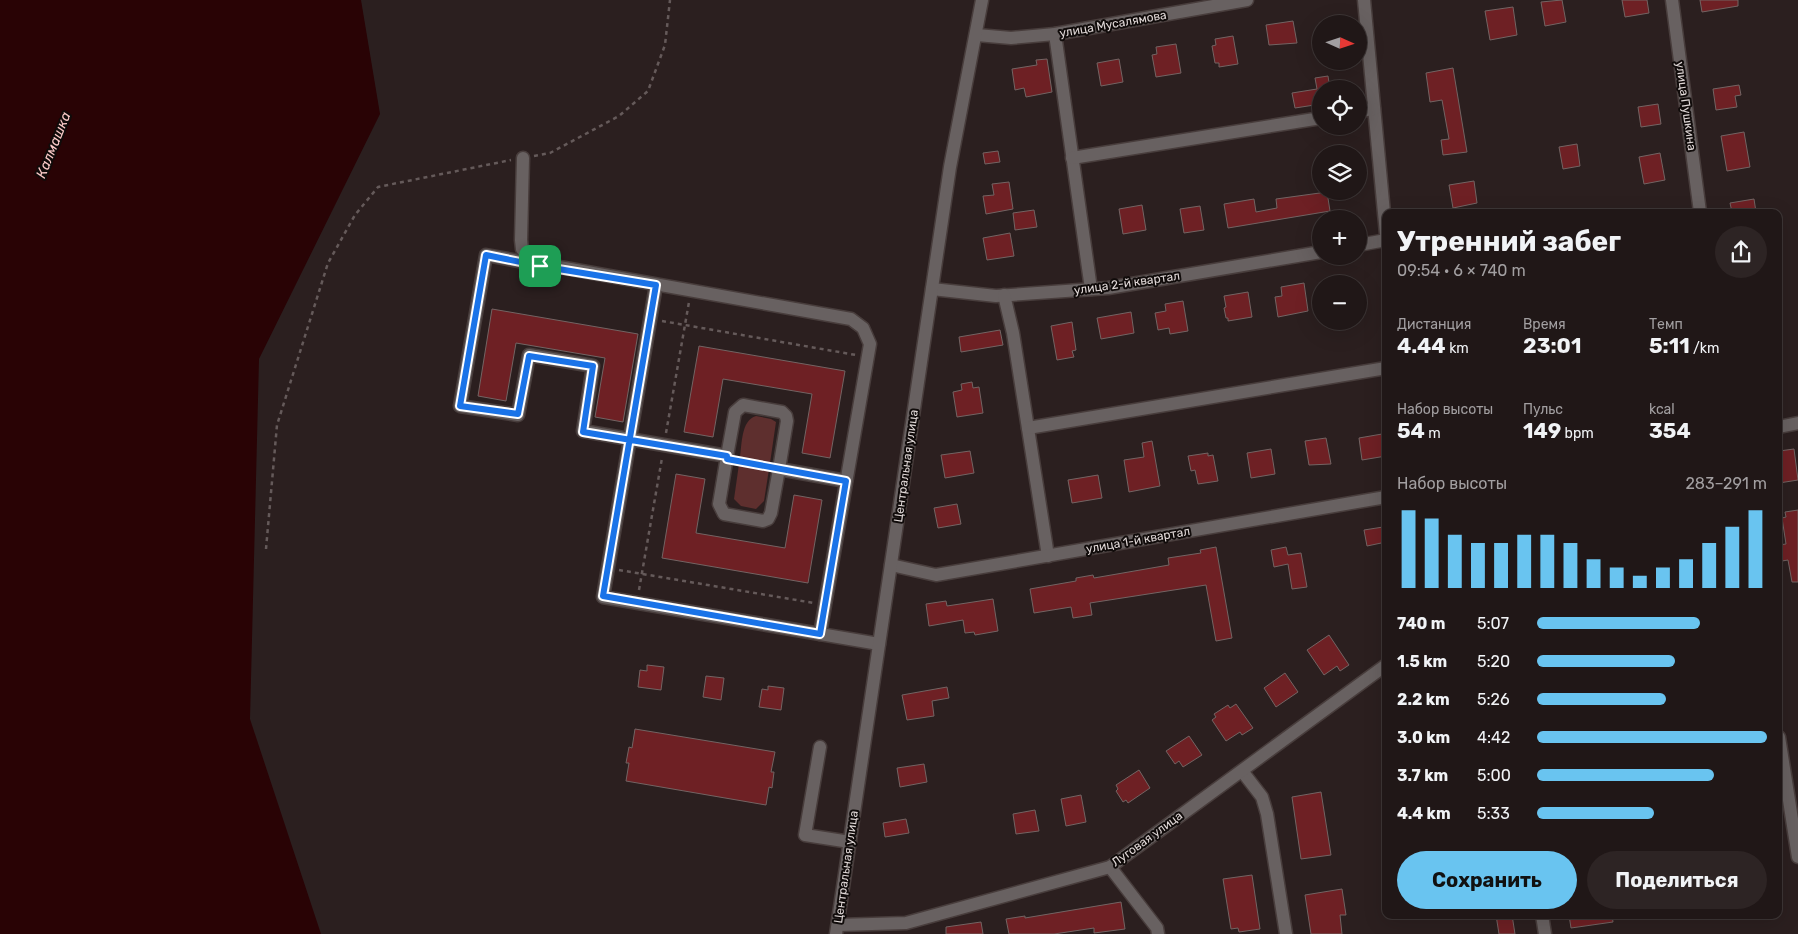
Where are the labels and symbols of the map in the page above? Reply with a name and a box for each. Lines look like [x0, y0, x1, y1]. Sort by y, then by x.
street label: улица Мусалямова [1058, 8, 1168, 40]
north arrow [1312, 15, 1368, 70]
street label: улица Пушкина [1673, 61, 1699, 151]
water label: Калмашка [33, 110, 74, 181]
pin [519, 245, 561, 287]
street label: улица 2-й квартал [1073, 269, 1181, 297]
street label: Центральная улица [891, 409, 921, 523]
street label: улица 1-й квартал [1085, 524, 1191, 556]
street label: Луговая улица [1109, 809, 1185, 869]
street label: Центральная улица [831, 810, 861, 924]

